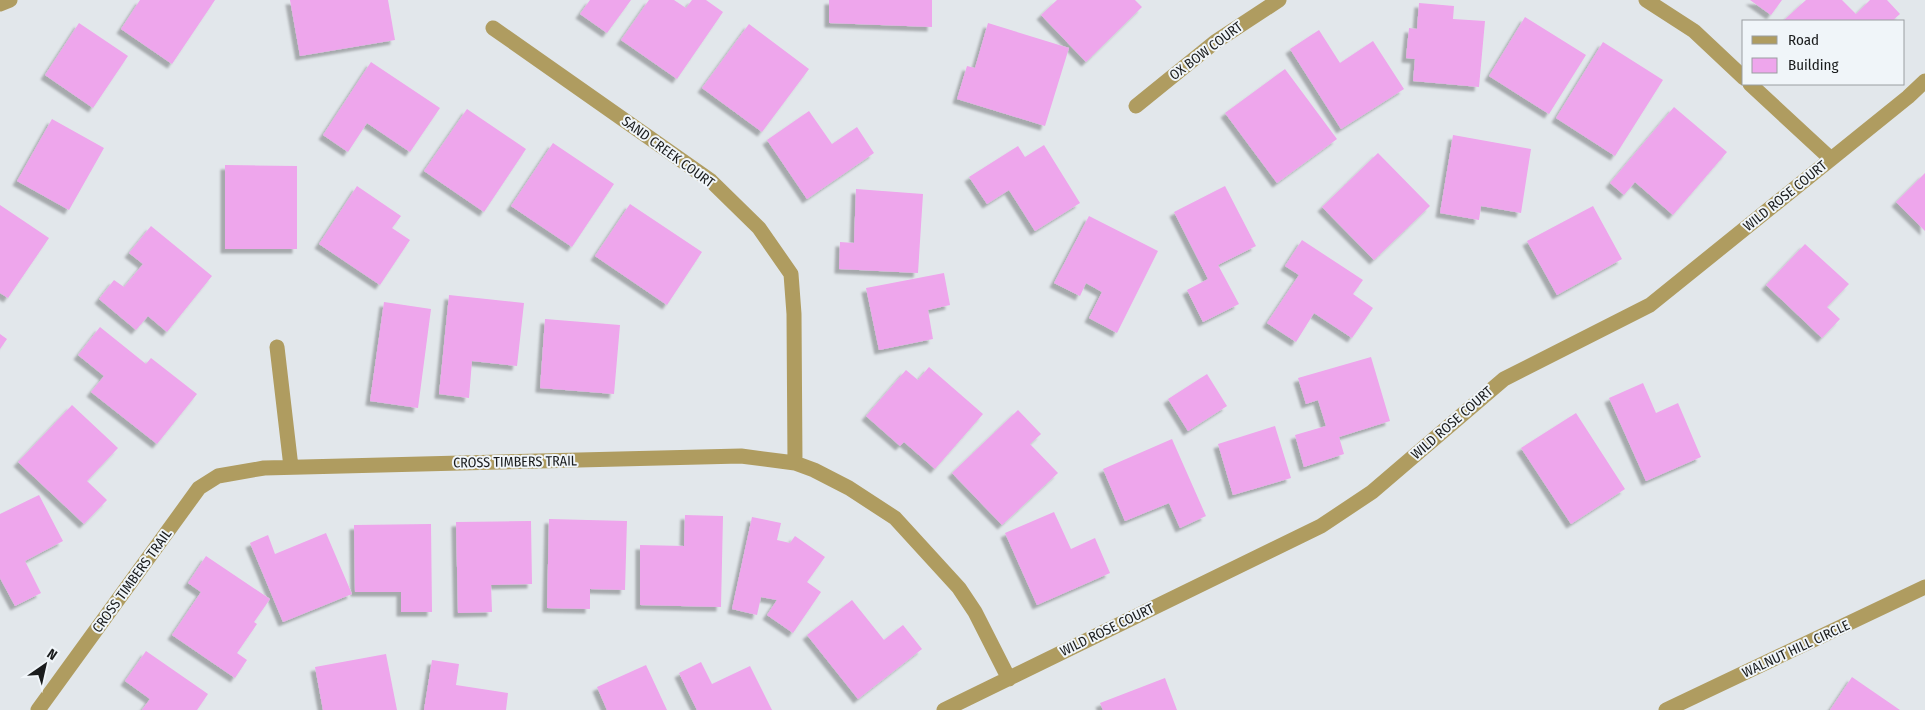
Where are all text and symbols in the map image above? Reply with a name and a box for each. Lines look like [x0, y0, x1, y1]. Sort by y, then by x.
street label: OX BOW COURT [1166, 18, 1246, 84]
legend [1742, 20, 1905, 85]
text: Road [1788, 31, 1819, 49]
text: Building [1788, 56, 1839, 74]
street label: SAND CREEK COURT [618, 113, 718, 192]
street label: WILD ROSE COURT [1740, 157, 1831, 235]
street label: WILD ROSE COURT [1408, 383, 1497, 463]
street label: CROSS TIMBERS TRAIL [453, 452, 577, 472]
street label: CROSS TIMBERS TRAIL [89, 526, 175, 636]
street label: WILD ROSE COURT [1057, 600, 1157, 660]
street label: WALNUT HILL CIRCLE [1740, 616, 1853, 681]
north arrow [20, 640, 70, 690]
text: N [44, 645, 60, 664]

